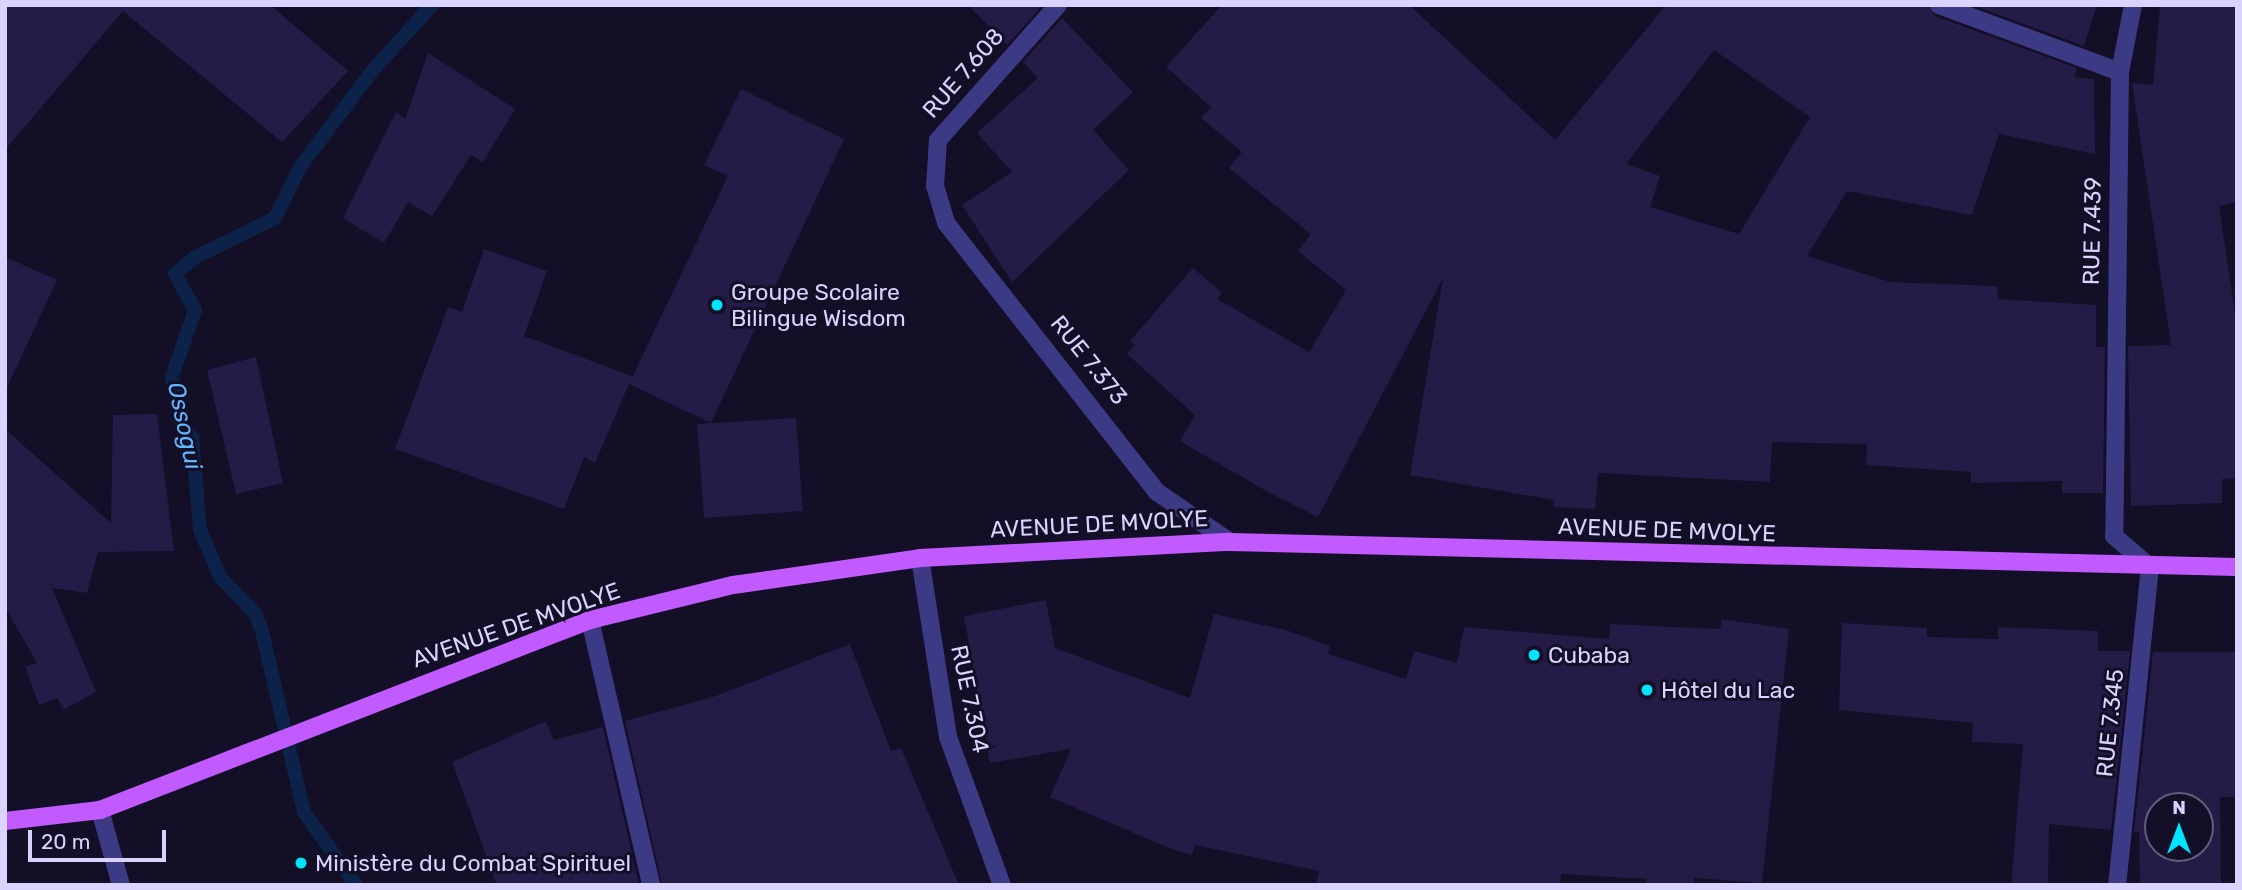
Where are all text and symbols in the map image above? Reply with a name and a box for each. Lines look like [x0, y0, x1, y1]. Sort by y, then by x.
street label: RUE 7.608 [917, 23, 1009, 123]
street label: RUE 7.439 [2077, 177, 2107, 285]
place label: Groupe Scolaire Bilingue Wisdom [731, 278, 906, 332]
marker: Groupe Scolaire Bilingue Wisdom [709, 297, 725, 313]
street label: RUE 7.373 [1045, 310, 1133, 410]
water label: Ossogui [161, 379, 207, 473]
street label: AVENUE DE MVOLYE [989, 505, 1209, 543]
street label: AVENUE DE MVOLYE [1558, 512, 1776, 548]
street label: AVENUE DE MVOLYE [408, 576, 624, 674]
place label: Cubaba [1548, 641, 1630, 669]
street label: RUE 7.304 [945, 643, 995, 755]
marker: Cubaba [1526, 647, 1542, 663]
street label: RUE 7.345 [2091, 668, 2129, 778]
place label: Hôtel du Lac [1661, 676, 1795, 704]
marker: Hôtel du Lac [1639, 682, 1655, 698]
north arrow [2144, 792, 2214, 862]
text: N [2172, 796, 2186, 819]
scale bar [32, 816, 170, 860]
text: 20 m [41, 829, 90, 854]
place label: Ministère du Combat Spirituel [315, 849, 631, 877]
marker: Ministère du Combat Spirituel [293, 855, 309, 871]

